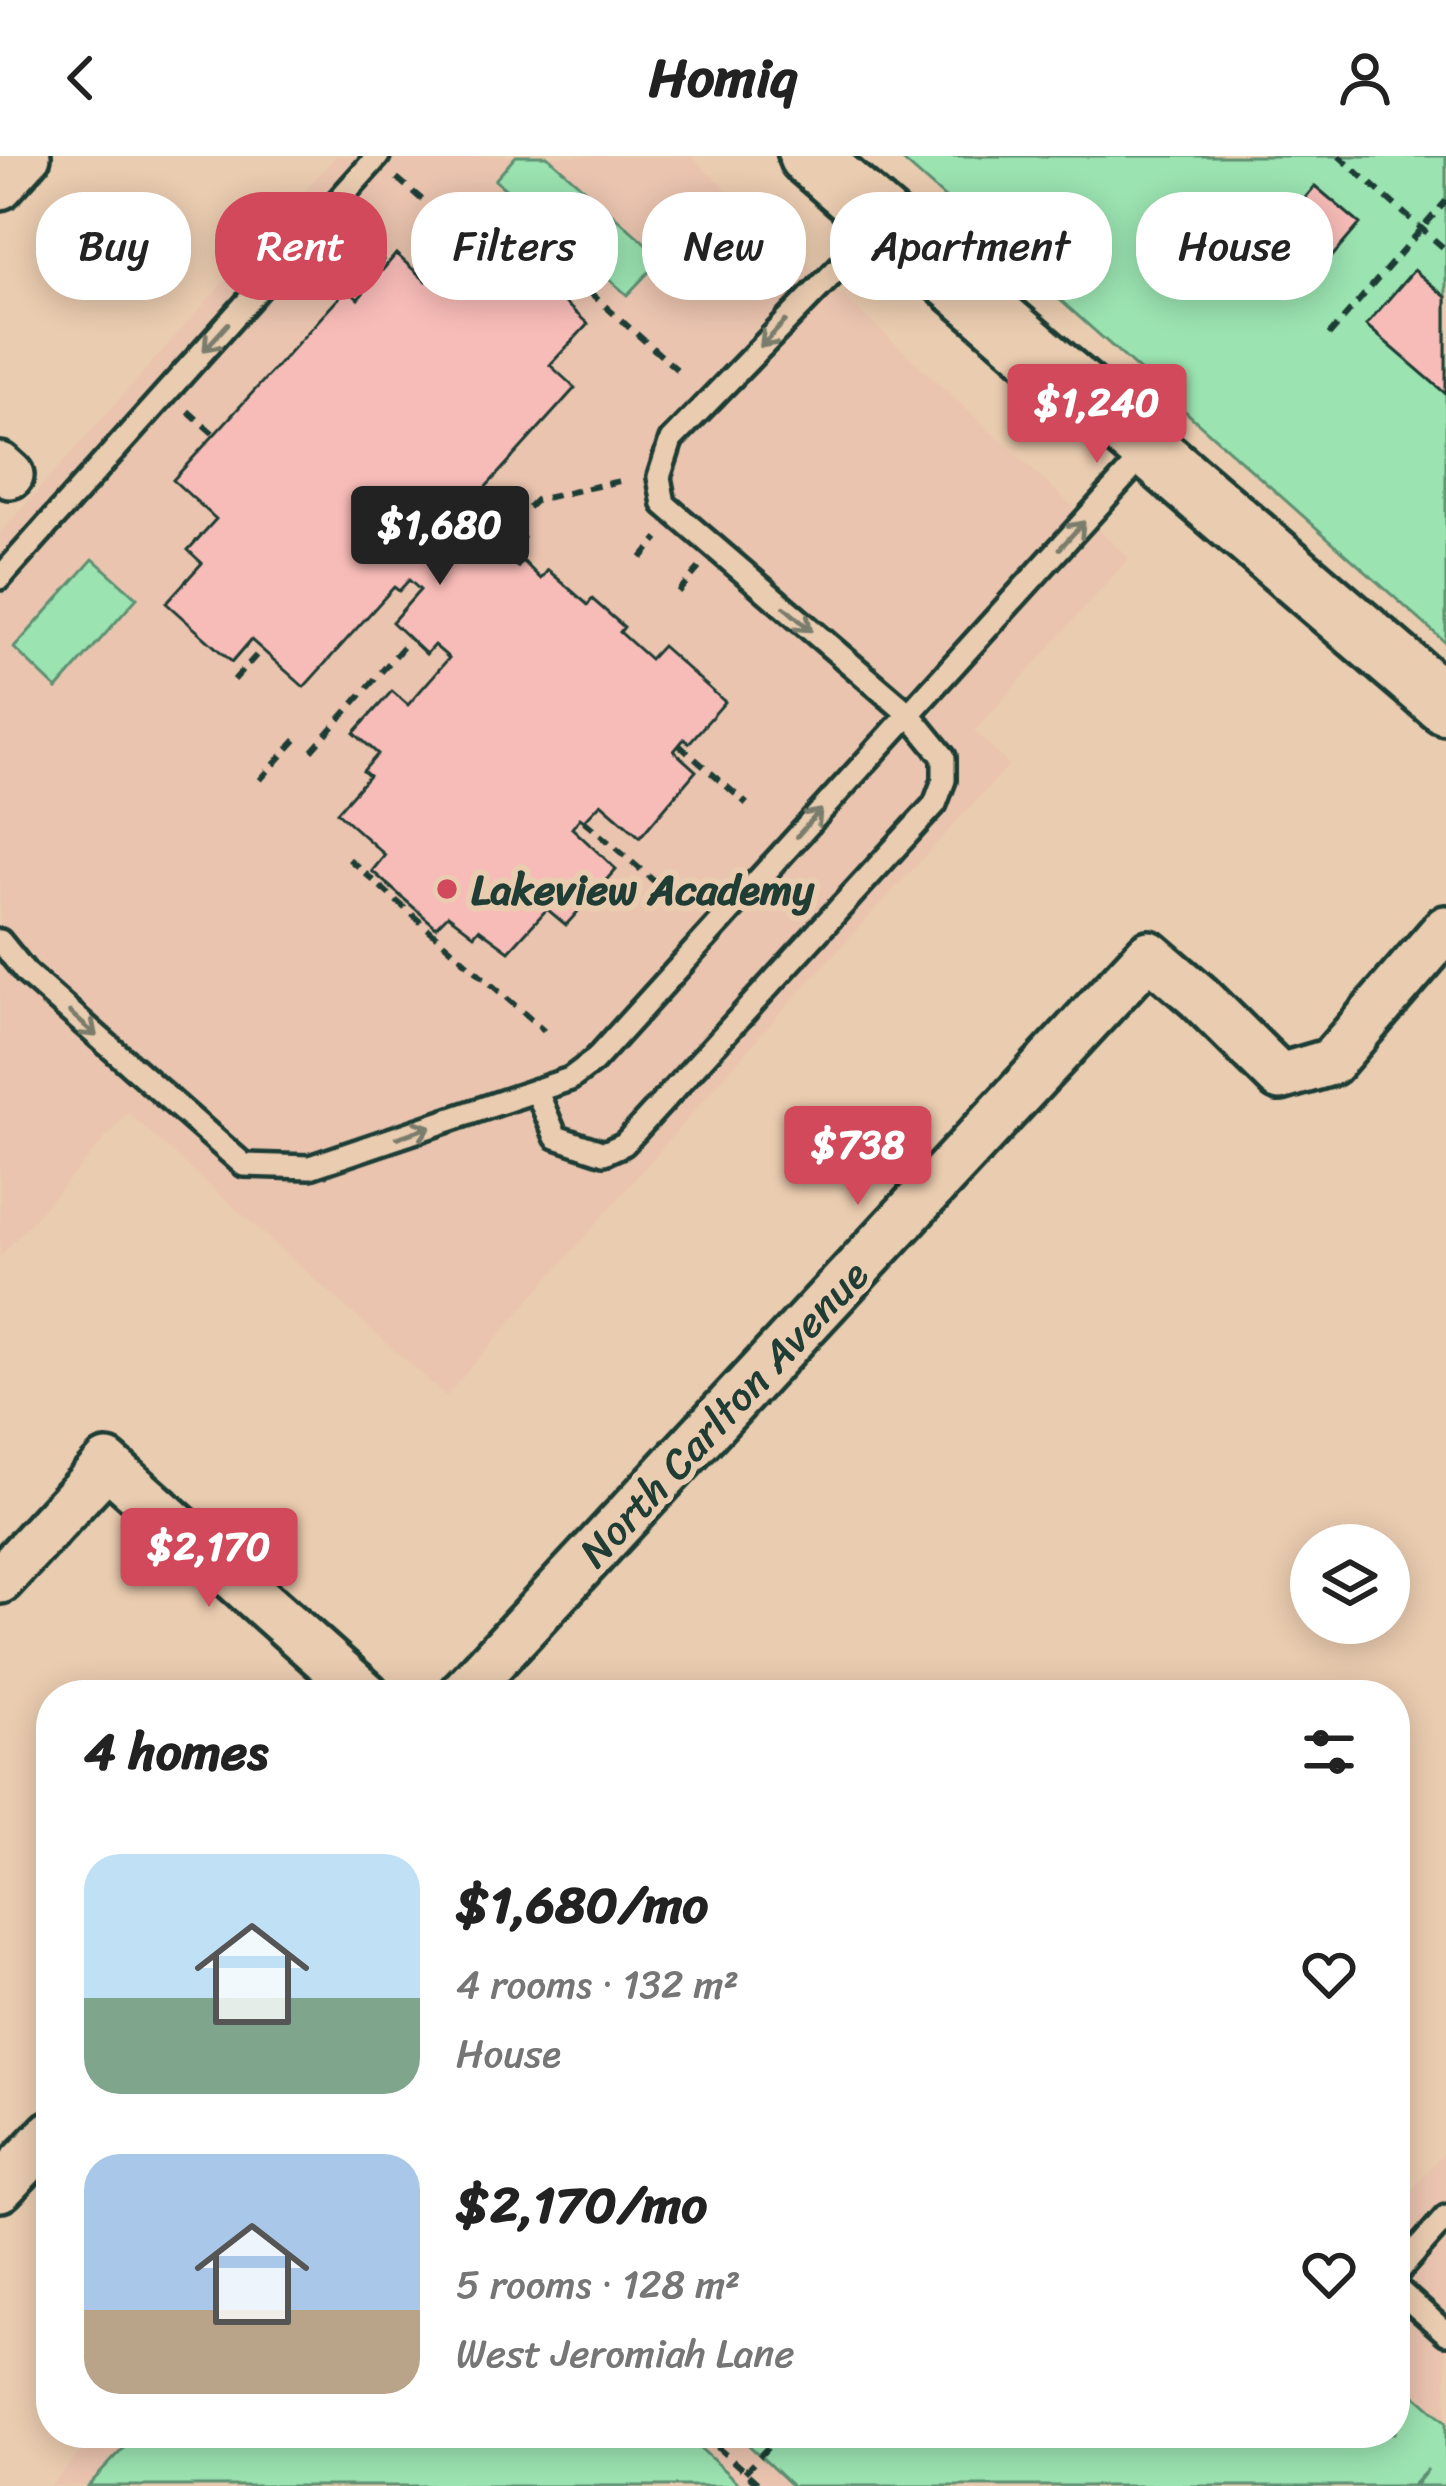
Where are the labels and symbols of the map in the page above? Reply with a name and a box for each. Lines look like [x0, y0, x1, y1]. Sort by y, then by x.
one-way arrow [759, 319, 787, 348]
one-way arrow [202, 321, 230, 352]
pin: $1,240 [999, 364, 1195, 466]
pin: $1,680 [342, 486, 538, 588]
one-way arrow [1058, 520, 1085, 550]
one-way arrow [782, 605, 813, 632]
one-way arrow [795, 809, 823, 839]
place label: Lakeview Academy [471, 853, 815, 927]
marker: Lakeview Academy [434, 876, 460, 902]
one-way arrow [67, 1010, 97, 1037]
pin: $738 [787, 1106, 929, 1208]
one-way arrow [394, 1120, 431, 1141]
street label: North Carlton Avenue [560, 1242, 888, 1586]
pin: $2,170 [111, 1508, 307, 1610]

